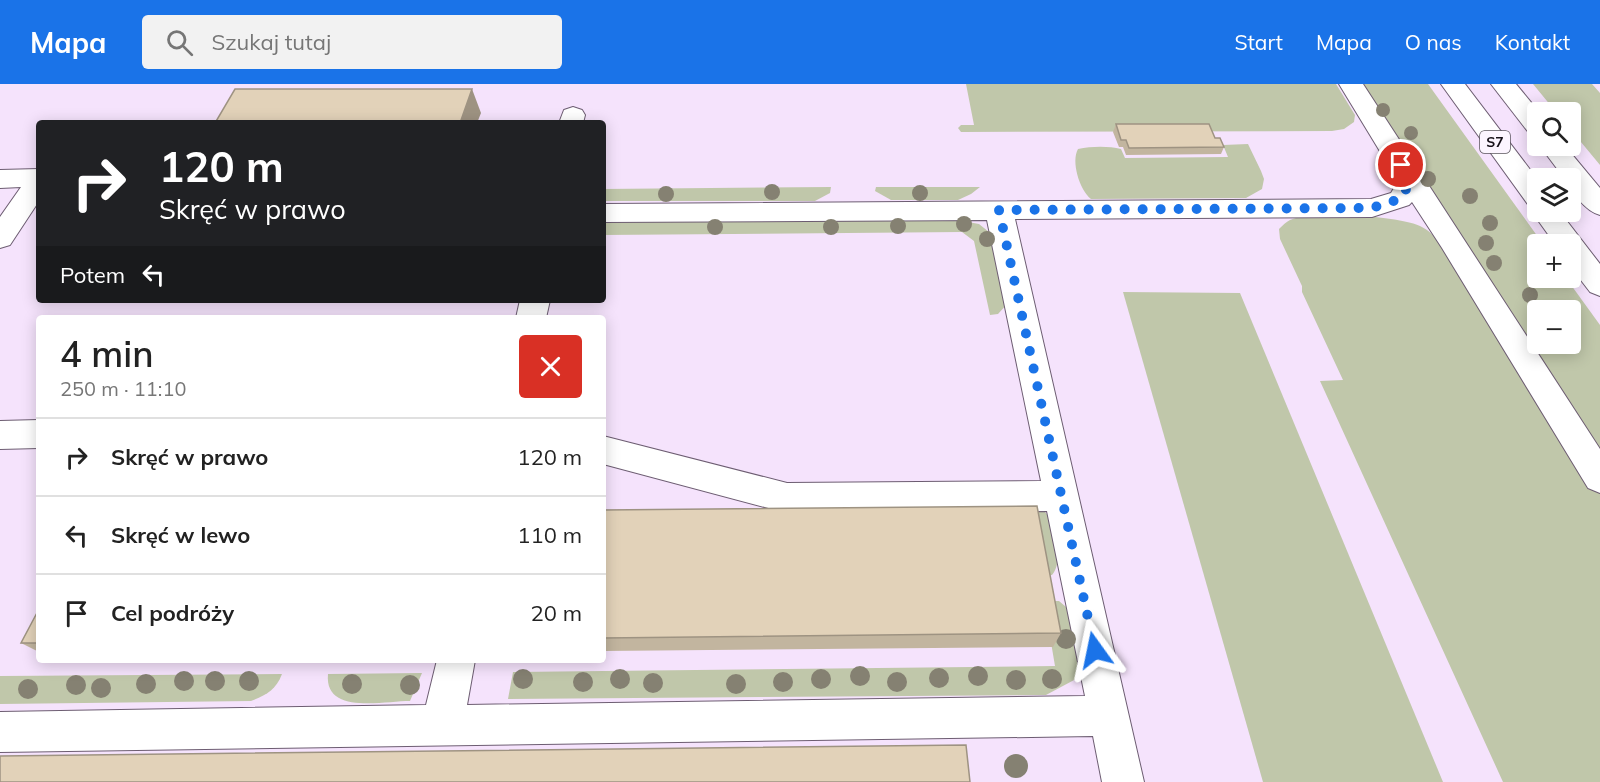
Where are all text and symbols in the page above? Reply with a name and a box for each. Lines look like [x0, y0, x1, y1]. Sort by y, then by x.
search box [142, 15, 562, 69]
text: Mapa [30, 25, 106, 60]
icon: search [163, 26, 196, 59]
text: Szukaj tutaj [211, 28, 331, 56]
text: Start [1234, 29, 1283, 55]
text: Mapa [1316, 29, 1372, 55]
text: O nas [1405, 29, 1462, 55]
text: Kontakt [1495, 29, 1570, 55]
map controls [1527, 102, 1581, 354]
button: search [1527, 102, 1581, 156]
road number: S7 [1480, 131, 1510, 153]
pin [1375, 139, 1426, 190]
text: 120 m [159, 140, 284, 193]
icon: right [60, 144, 138, 222]
icon: arrive [1384, 148, 1417, 181]
button: layers [1527, 168, 1581, 222]
text: Skręć w prawo [159, 192, 346, 226]
button: + [1527, 234, 1581, 288]
icon: left [137, 258, 170, 291]
text: Potem [60, 261, 125, 289]
button: − [1527, 300, 1581, 354]
text: 4 min [60, 331, 154, 376]
button: close [519, 335, 582, 398]
text: 250 m · 11:10 [60, 376, 186, 401]
icon: right [60, 441, 93, 474]
text: Skręć w prawo [111, 443, 268, 471]
text: 120 m [517, 443, 582, 471]
icon: left [60, 519, 93, 552]
text: Skręć w lewo [111, 521, 250, 549]
text: 110 m [517, 521, 582, 549]
icon: arrive [60, 597, 93, 630]
text: Cel podróży [111, 599, 234, 627]
text: 20 m [531, 599, 582, 627]
position arrow [1063, 618, 1127, 682]

